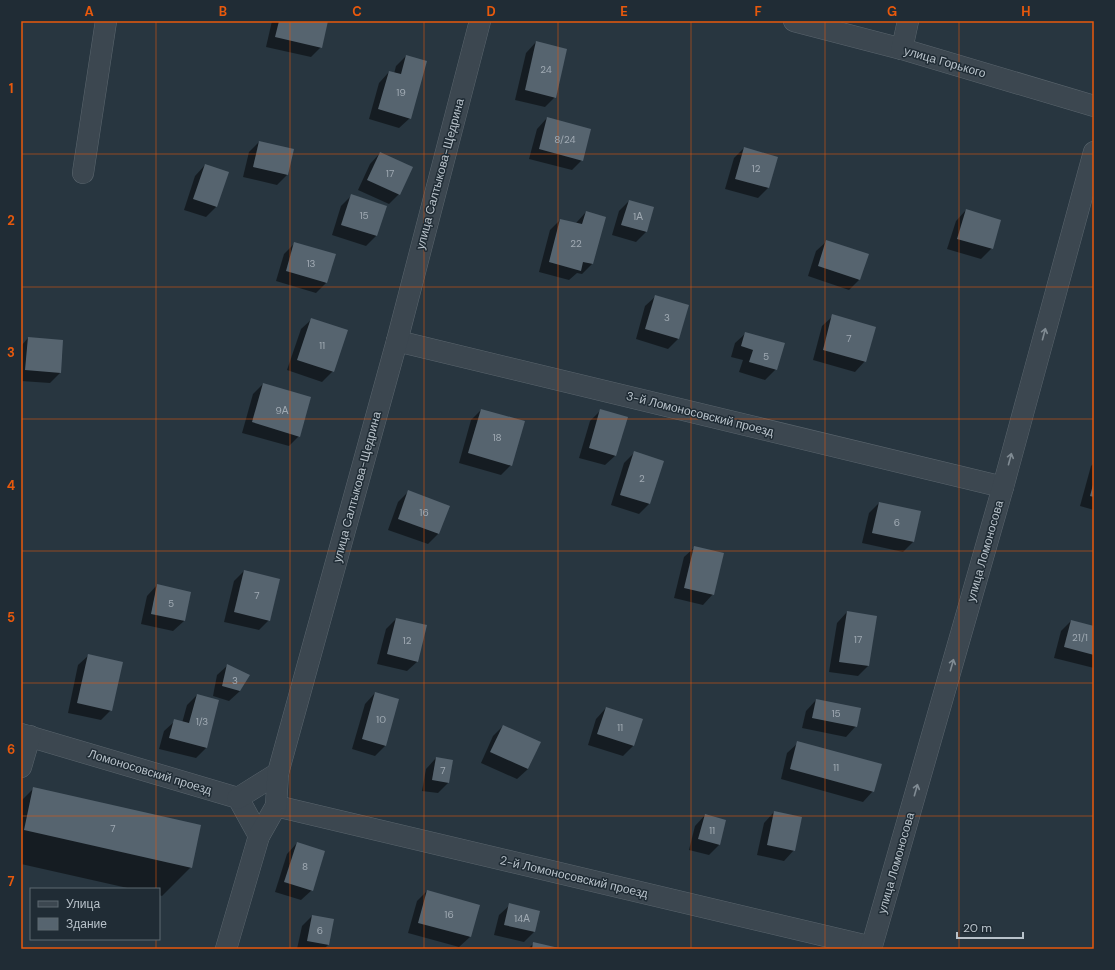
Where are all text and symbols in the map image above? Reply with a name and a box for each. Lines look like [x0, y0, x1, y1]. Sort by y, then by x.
text: A [84, 3, 94, 20]
text: B [219, 3, 227, 20]
text: C [352, 3, 362, 20]
text: D [486, 3, 496, 20]
text: E [620, 3, 628, 20]
text: F [754, 3, 762, 20]
text: G [887, 3, 897, 20]
text: H [1021, 3, 1031, 20]
street label: улица Горького [902, 43, 988, 81]
house number: 24 [540, 63, 552, 76]
text: 1 [9, 80, 13, 97]
house number: 19 [396, 86, 406, 99]
street label: улица Салтыкова-Щедрина [412, 96, 468, 251]
house number: 8/24 [554, 133, 576, 146]
house number: 12 [752, 162, 761, 175]
house number: 17 [386, 167, 394, 180]
house number: 15 [359, 209, 369, 222]
house number: 1А [633, 210, 643, 223]
text: 2 [7, 212, 15, 229]
house number: 22 [570, 237, 582, 250]
house number: 13 [306, 257, 316, 270]
house number: 3 [664, 311, 670, 324]
one-way arrow [1041, 328, 1049, 341]
house number: 7 [846, 332, 852, 345]
house number: 11 [319, 339, 325, 352]
text: 3 [7, 344, 15, 361]
house number: 5 [763, 350, 769, 363]
street label: 3-й Ломоносовский проезд [624, 388, 776, 440]
house number: 9А [276, 404, 289, 417]
street label: улица Салтыкова-Щедрина [329, 409, 385, 564]
house number: 18 [492, 431, 502, 444]
one-way arrow [1007, 453, 1014, 466]
house number: 2 [639, 472, 645, 485]
text: 4 [7, 477, 15, 494]
street label: улица Ломоносова [963, 498, 1007, 604]
house number: 16 [419, 506, 429, 519]
house number: 6 [894, 516, 900, 529]
house number: 7 [254, 589, 260, 602]
house number: 5 [168, 597, 174, 610]
text: 5 [7, 609, 15, 626]
house number: 21/1 [1072, 631, 1088, 644]
house number: 17 [854, 633, 862, 646]
house number: 12 [403, 634, 412, 647]
one-way arrow [949, 659, 956, 672]
house number: 3 [232, 674, 238, 687]
house number: 15 [831, 707, 841, 720]
house number: 10 [376, 713, 386, 726]
house number: 1/3 [196, 715, 208, 728]
house number: 11 [617, 721, 623, 734]
text: 6 [7, 741, 15, 758]
street label: Ломоносовский проезд [86, 746, 214, 798]
house number: 11 [833, 761, 839, 774]
house number: 7 [440, 764, 446, 777]
one-way arrow [913, 784, 921, 797]
street label: улица Ломоносова [874, 810, 918, 916]
house number: 7 [110, 822, 116, 835]
house number: 11 [709, 824, 715, 837]
street label: 2-й Ломоносовский проезд [498, 852, 650, 902]
house number: 8 [302, 860, 308, 873]
text: 7 [8, 873, 15, 890]
legend [30, 888, 160, 940]
text: Улица [66, 896, 100, 912]
house number: 16 [444, 908, 454, 921]
house number: 14А [514, 912, 530, 925]
scale bar [957, 914, 1023, 940]
text: Здание [66, 916, 107, 932]
text: 20 m [963, 920, 992, 936]
house number: 6 [317, 924, 323, 937]

